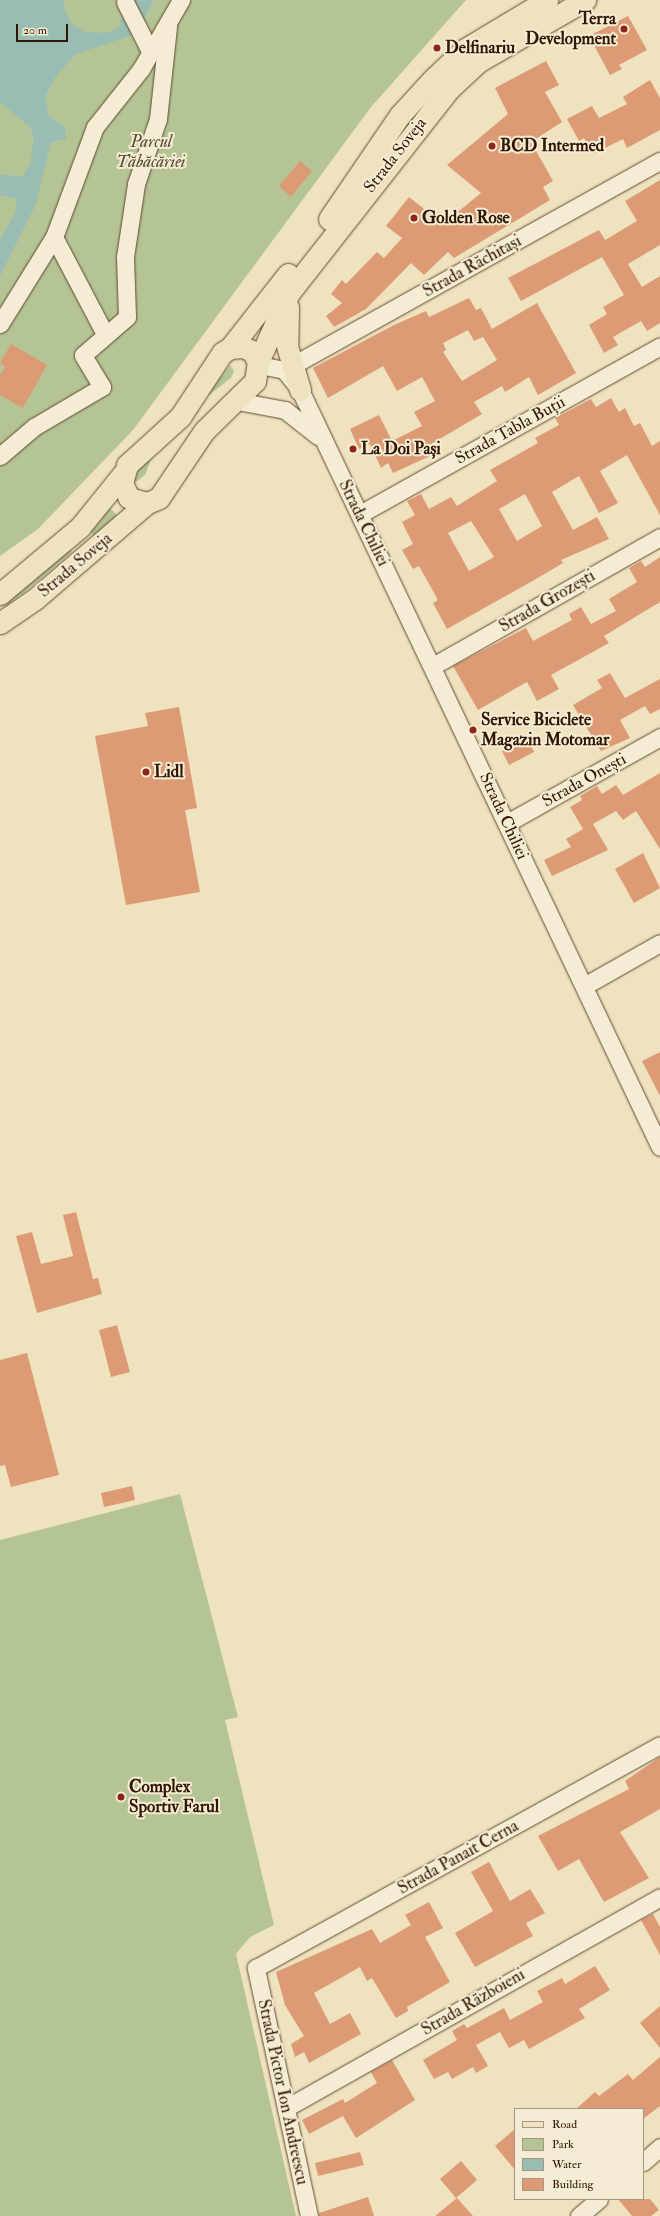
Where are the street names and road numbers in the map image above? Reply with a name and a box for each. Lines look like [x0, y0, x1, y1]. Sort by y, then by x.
street label: Strada Soveja [359, 113, 431, 197]
street label: Strada Răchitași [419, 231, 525, 301]
street label: Strada Tabla Buții [451, 391, 569, 469]
street label: Strada Chiliei [334, 476, 394, 570]
street label: Strada Soveja [34, 528, 116, 602]
street label: Strada Grozești [495, 565, 599, 637]
street label: Strada Onești [538, 749, 630, 811]
street label: Strada Chiliei [475, 769, 533, 863]
street label: Strada Panait Cerna [394, 1815, 522, 1899]
street label: Strada Războieni [418, 1964, 528, 2040]
street label: Strada Pictor Ion Andreescu [253, 1997, 313, 2187]

